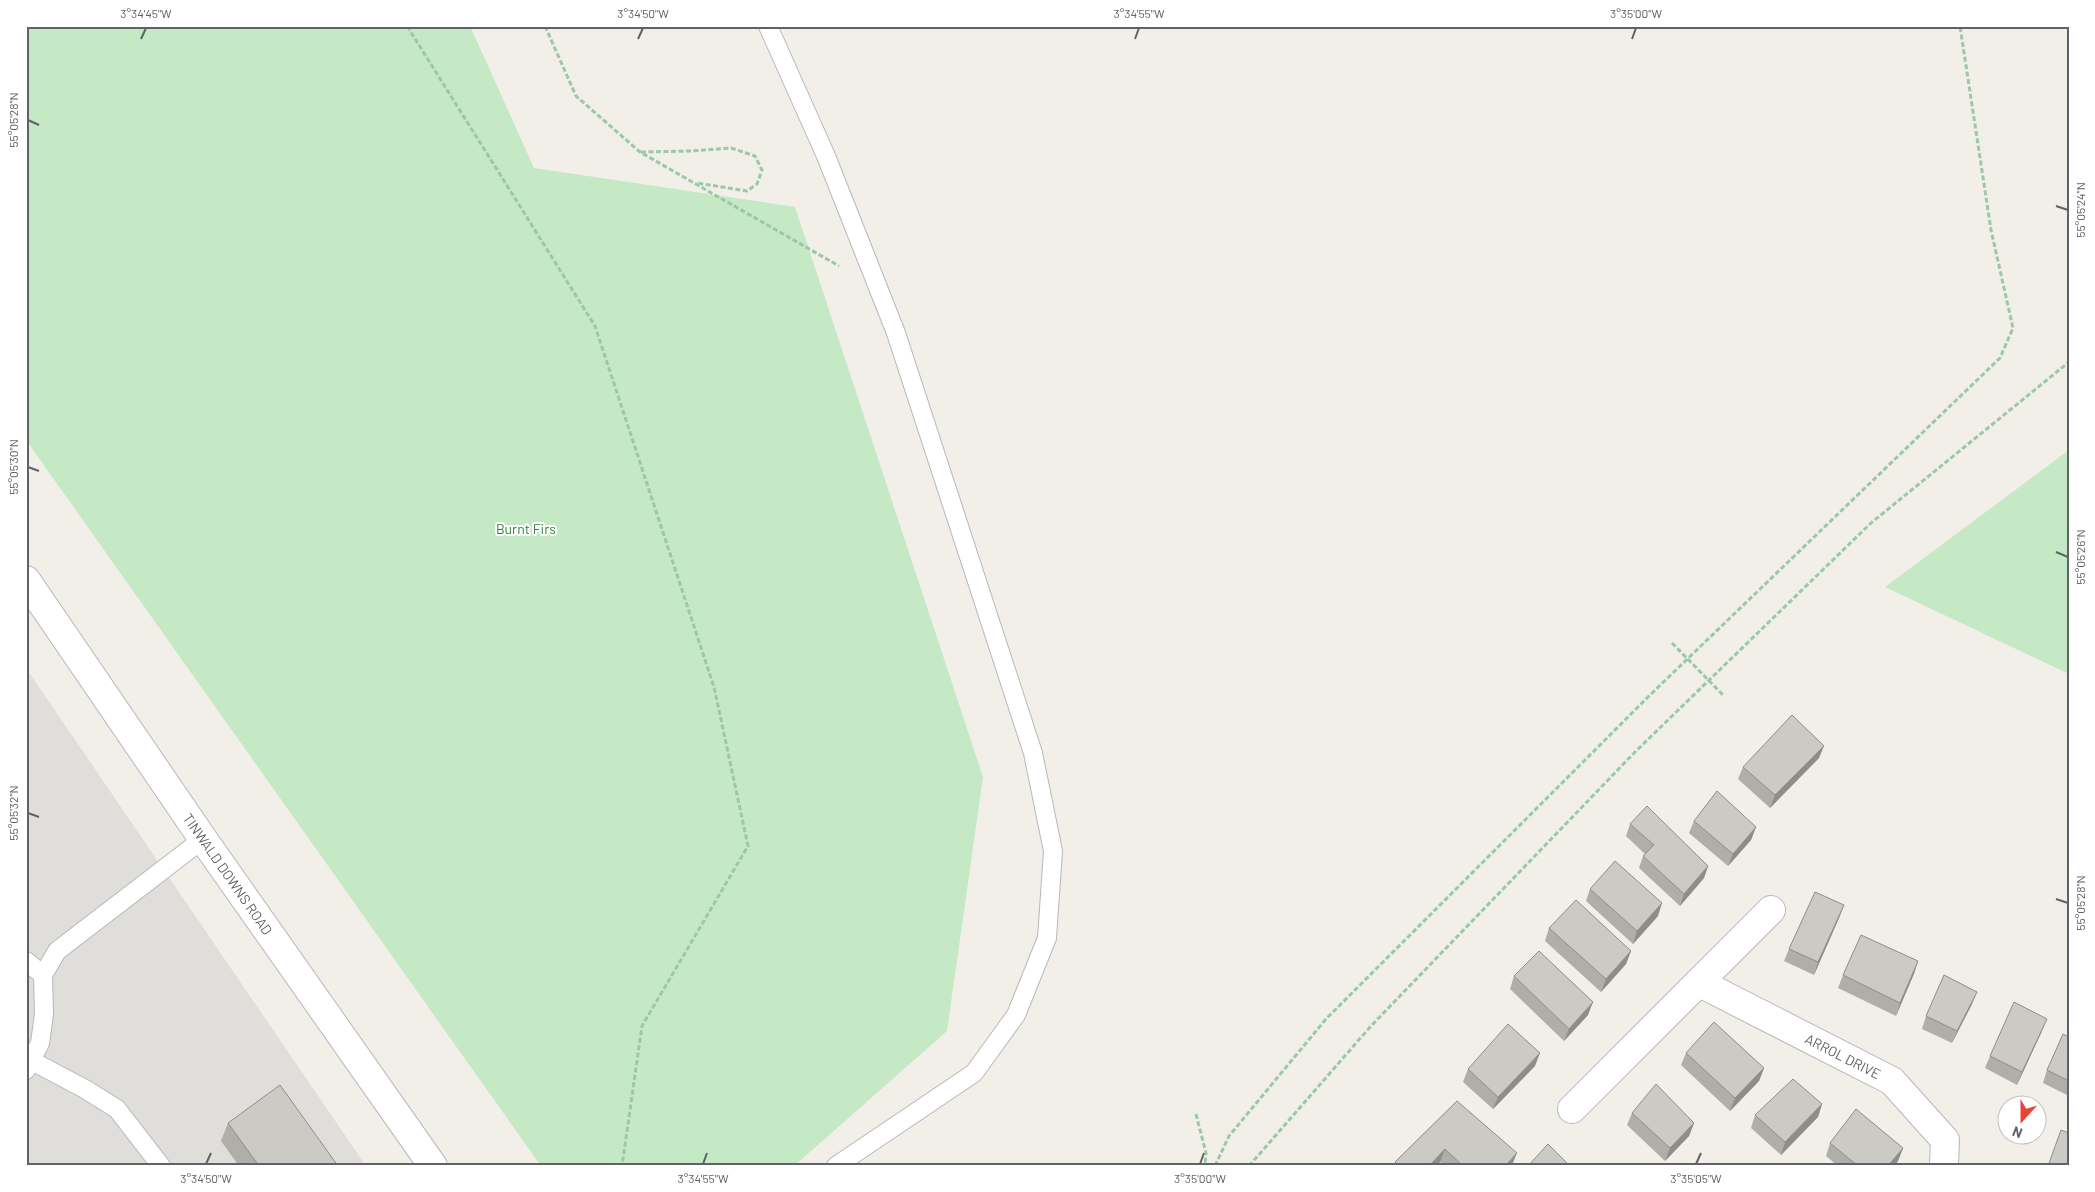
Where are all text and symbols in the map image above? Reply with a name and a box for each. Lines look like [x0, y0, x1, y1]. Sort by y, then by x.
text: 3°34'45"W [120, 6, 172, 20]
text: 3°34'50"W [617, 6, 669, 20]
text: 3°34'55"W [1114, 6, 1165, 20]
text: 3°35'00"W [1610, 6, 1662, 20]
text: 55°05'28"N [6, 92, 20, 148]
text: 55°05'24"N [2073, 182, 2087, 238]
text: 55°05'30"N [6, 439, 20, 495]
park label: Burnt Firs [496, 520, 556, 537]
text: 55°05'26"N [2073, 529, 2087, 585]
text: 55°05'32"N [6, 785, 20, 841]
street label: TINWALD DOWNS ROAD [180, 810, 276, 938]
text: 55°05'28"N [2073, 875, 2087, 931]
street label: ARROL DRIVE [1802, 1030, 1884, 1082]
north arrow [1998, 1094, 2048, 1144]
text: N [2010, 1123, 2025, 1142]
text: 3°34'50"W [180, 1171, 232, 1185]
text: 3°34'55"W [678, 1171, 729, 1185]
text: 3°35'00"W [1174, 1171, 1226, 1185]
text: 3°35'05"W [1670, 1171, 1722, 1185]

